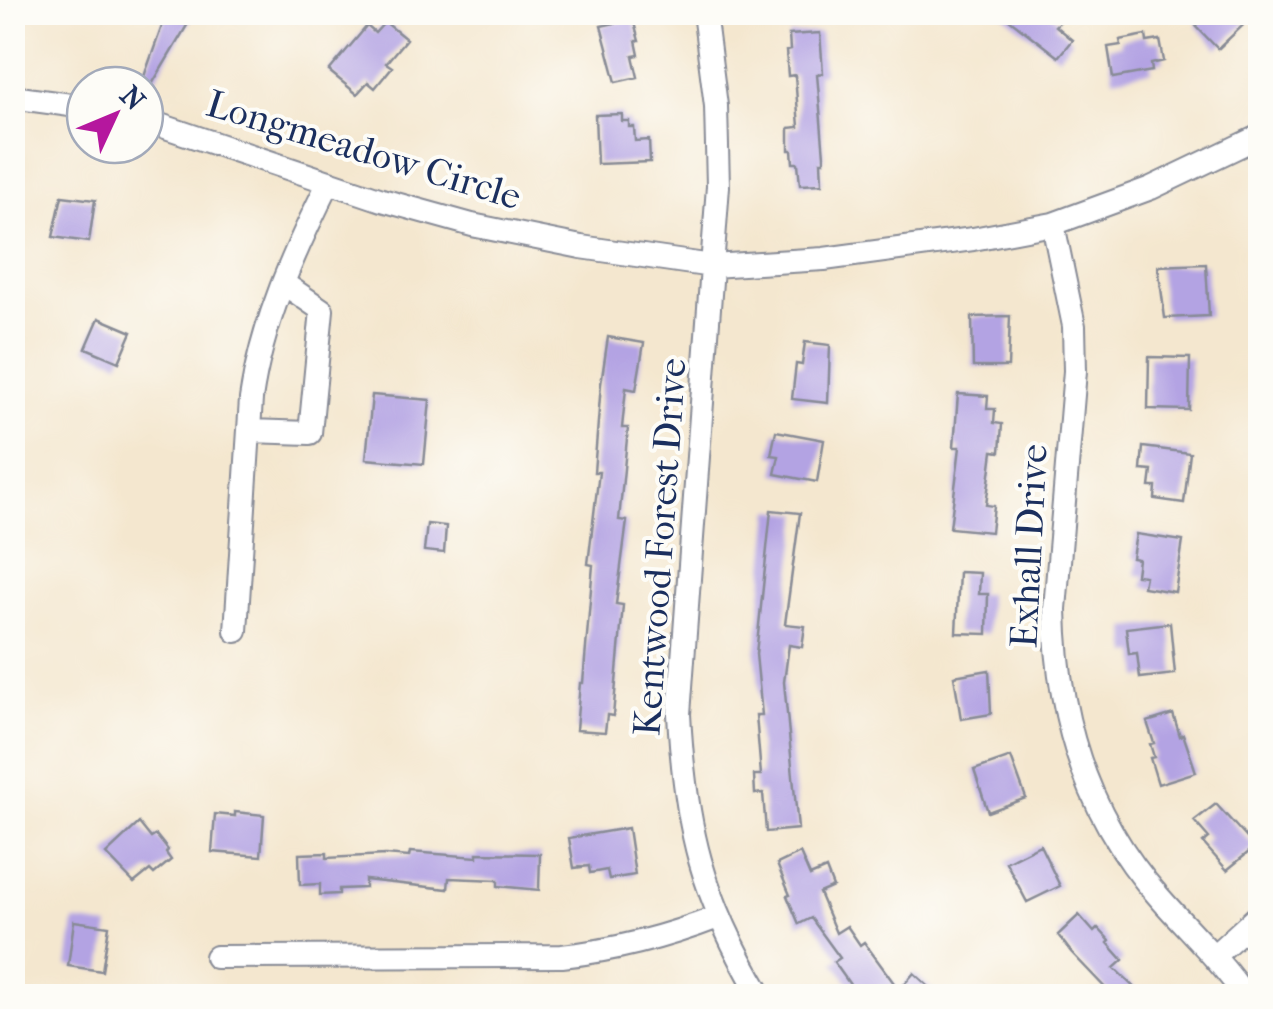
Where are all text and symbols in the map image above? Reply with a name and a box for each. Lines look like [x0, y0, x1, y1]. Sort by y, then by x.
north arrow [65, 65, 165, 165]
text: N [113, 79, 152, 118]
street label: Longmeadow Circle [201, 81, 527, 219]
street label: Kentwood Forest Drive [624, 357, 696, 737]
street label: Exhall Drive [1001, 443, 1057, 649]

